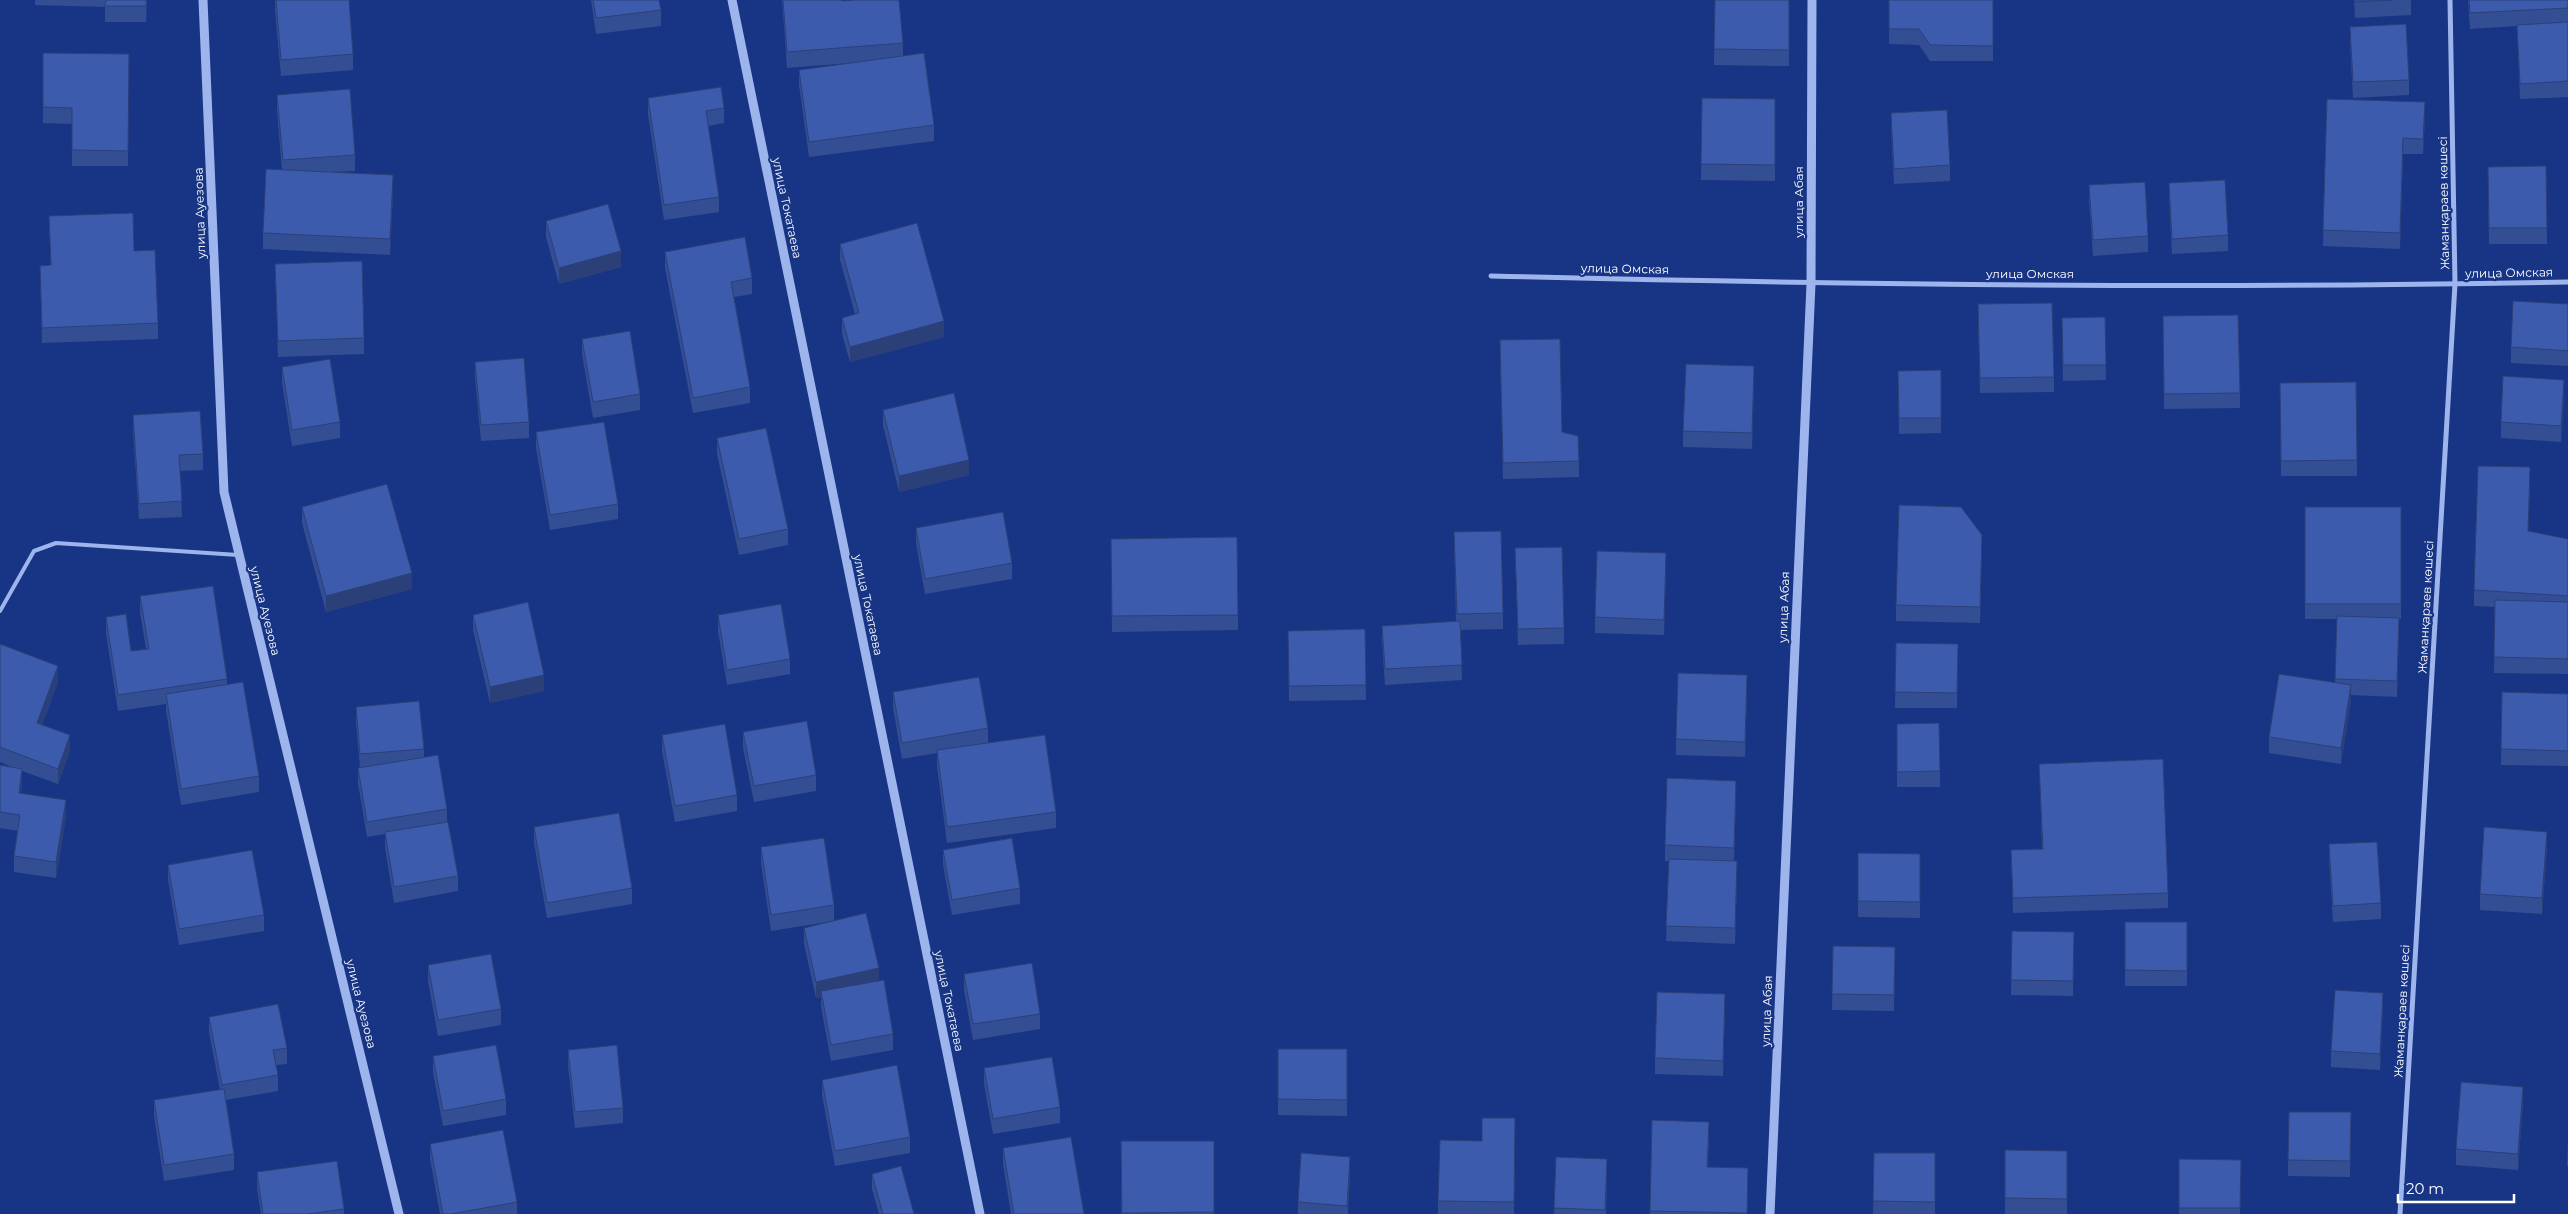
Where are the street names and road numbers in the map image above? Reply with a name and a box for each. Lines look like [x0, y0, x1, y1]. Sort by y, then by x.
street label: Жаманқараев көшесі [2435, 136, 2452, 270]
street label: улица Токатаева [769, 155, 806, 260]
street label: улица Абая [1791, 166, 1806, 239]
street label: улица Ауезова [190, 167, 209, 260]
street label: улица Омская [1580, 260, 1669, 277]
street label: улица Омская [2464, 264, 2553, 281]
street label: улица Омская [1985, 266, 2074, 281]
street label: Жаманқараев көшесі [2415, 540, 2436, 674]
street label: улица Токатаева [850, 552, 887, 657]
street label: улица Ауезова [247, 564, 284, 657]
street label: улица Абая [1775, 571, 1792, 644]
street label: Жаманқараев көшесі [2391, 944, 2412, 1078]
street label: улица Токатаева [931, 948, 968, 1053]
street label: улица Ауезова [343, 957, 380, 1050]
street label: улица Абая [1758, 975, 1775, 1048]

